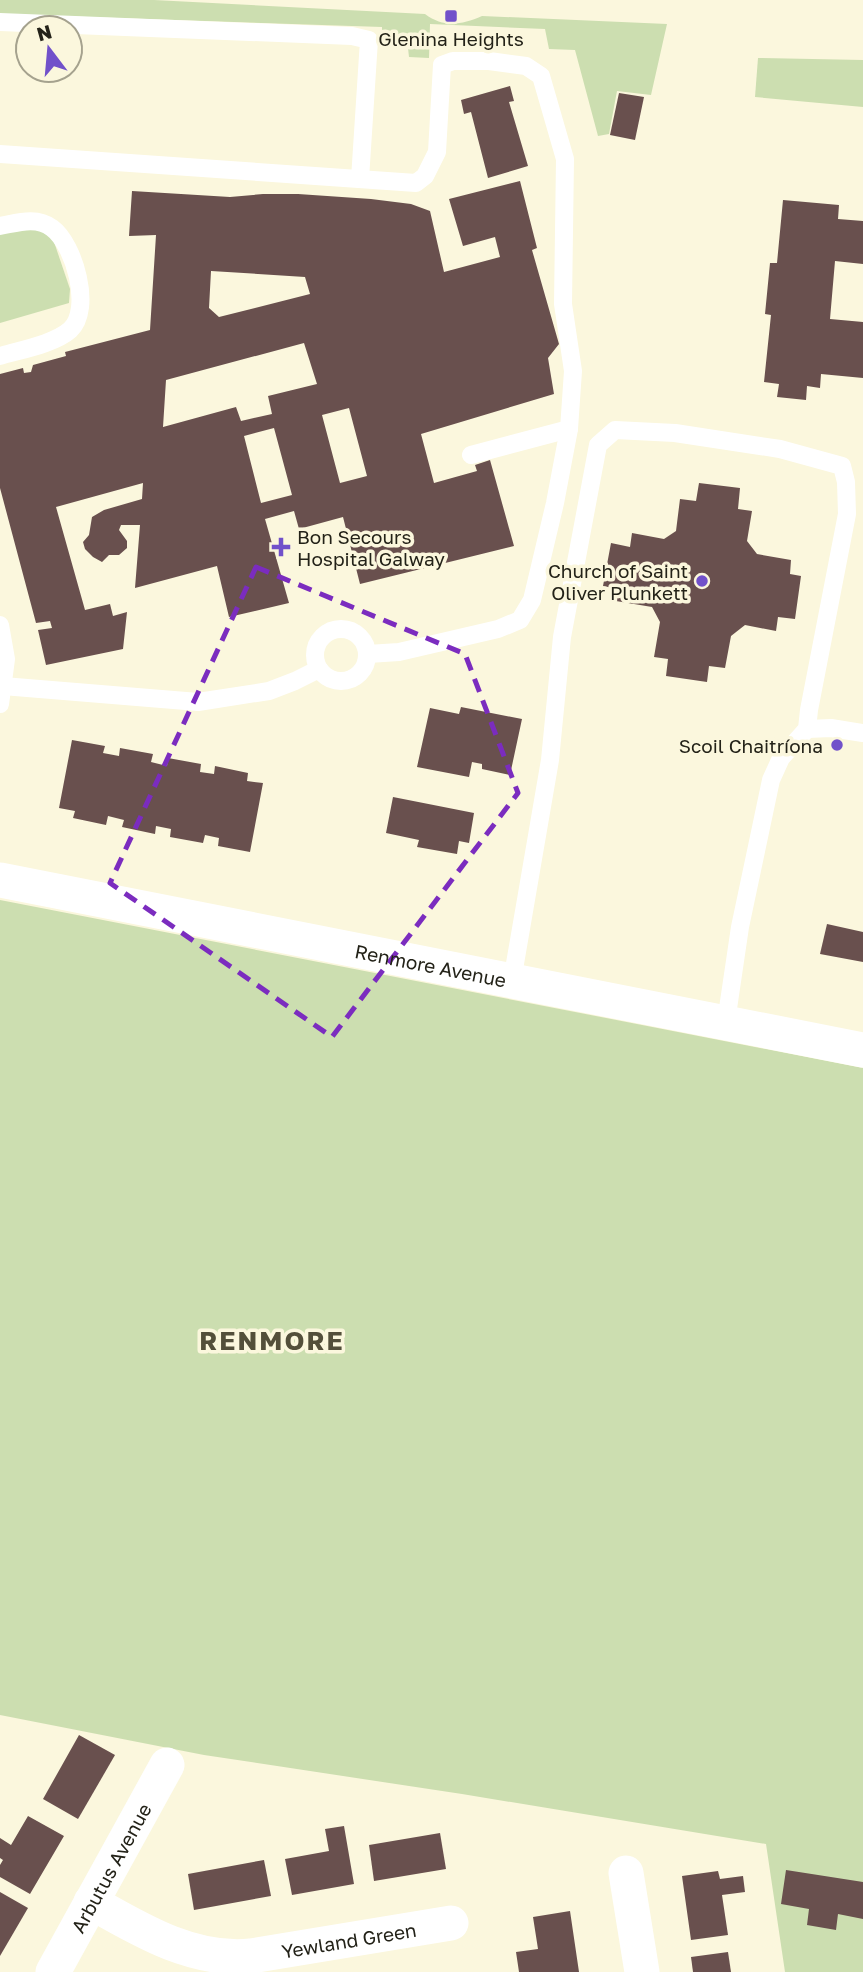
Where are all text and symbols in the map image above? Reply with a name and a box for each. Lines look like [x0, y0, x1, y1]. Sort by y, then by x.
marker: Glenina Heights [443, 8, 459, 24]
north arrow [14, 14, 84, 84]
text: N [34, 19, 54, 45]
place label: Glenina Heights [378, 27, 524, 50]
place label: Bon Secours Hospital Galway [297, 525, 445, 570]
marker: Bon Secours Hospital Galway [271, 537, 291, 557]
place label: Church of Saint Oliver Plunkett [548, 559, 688, 604]
marker: Church of Saint Oliver Plunkett [694, 573, 710, 589]
place label: Scoil Chaitríona [679, 734, 823, 757]
marker: Scoil Chaitríona [829, 737, 845, 753]
street label: Renmore Avenue [353, 939, 508, 991]
district label: RENMORE [199, 1325, 345, 1356]
street label: Arbutus Avenue [66, 1799, 155, 1937]
street label: Yewland Green [280, 1917, 418, 1962]

